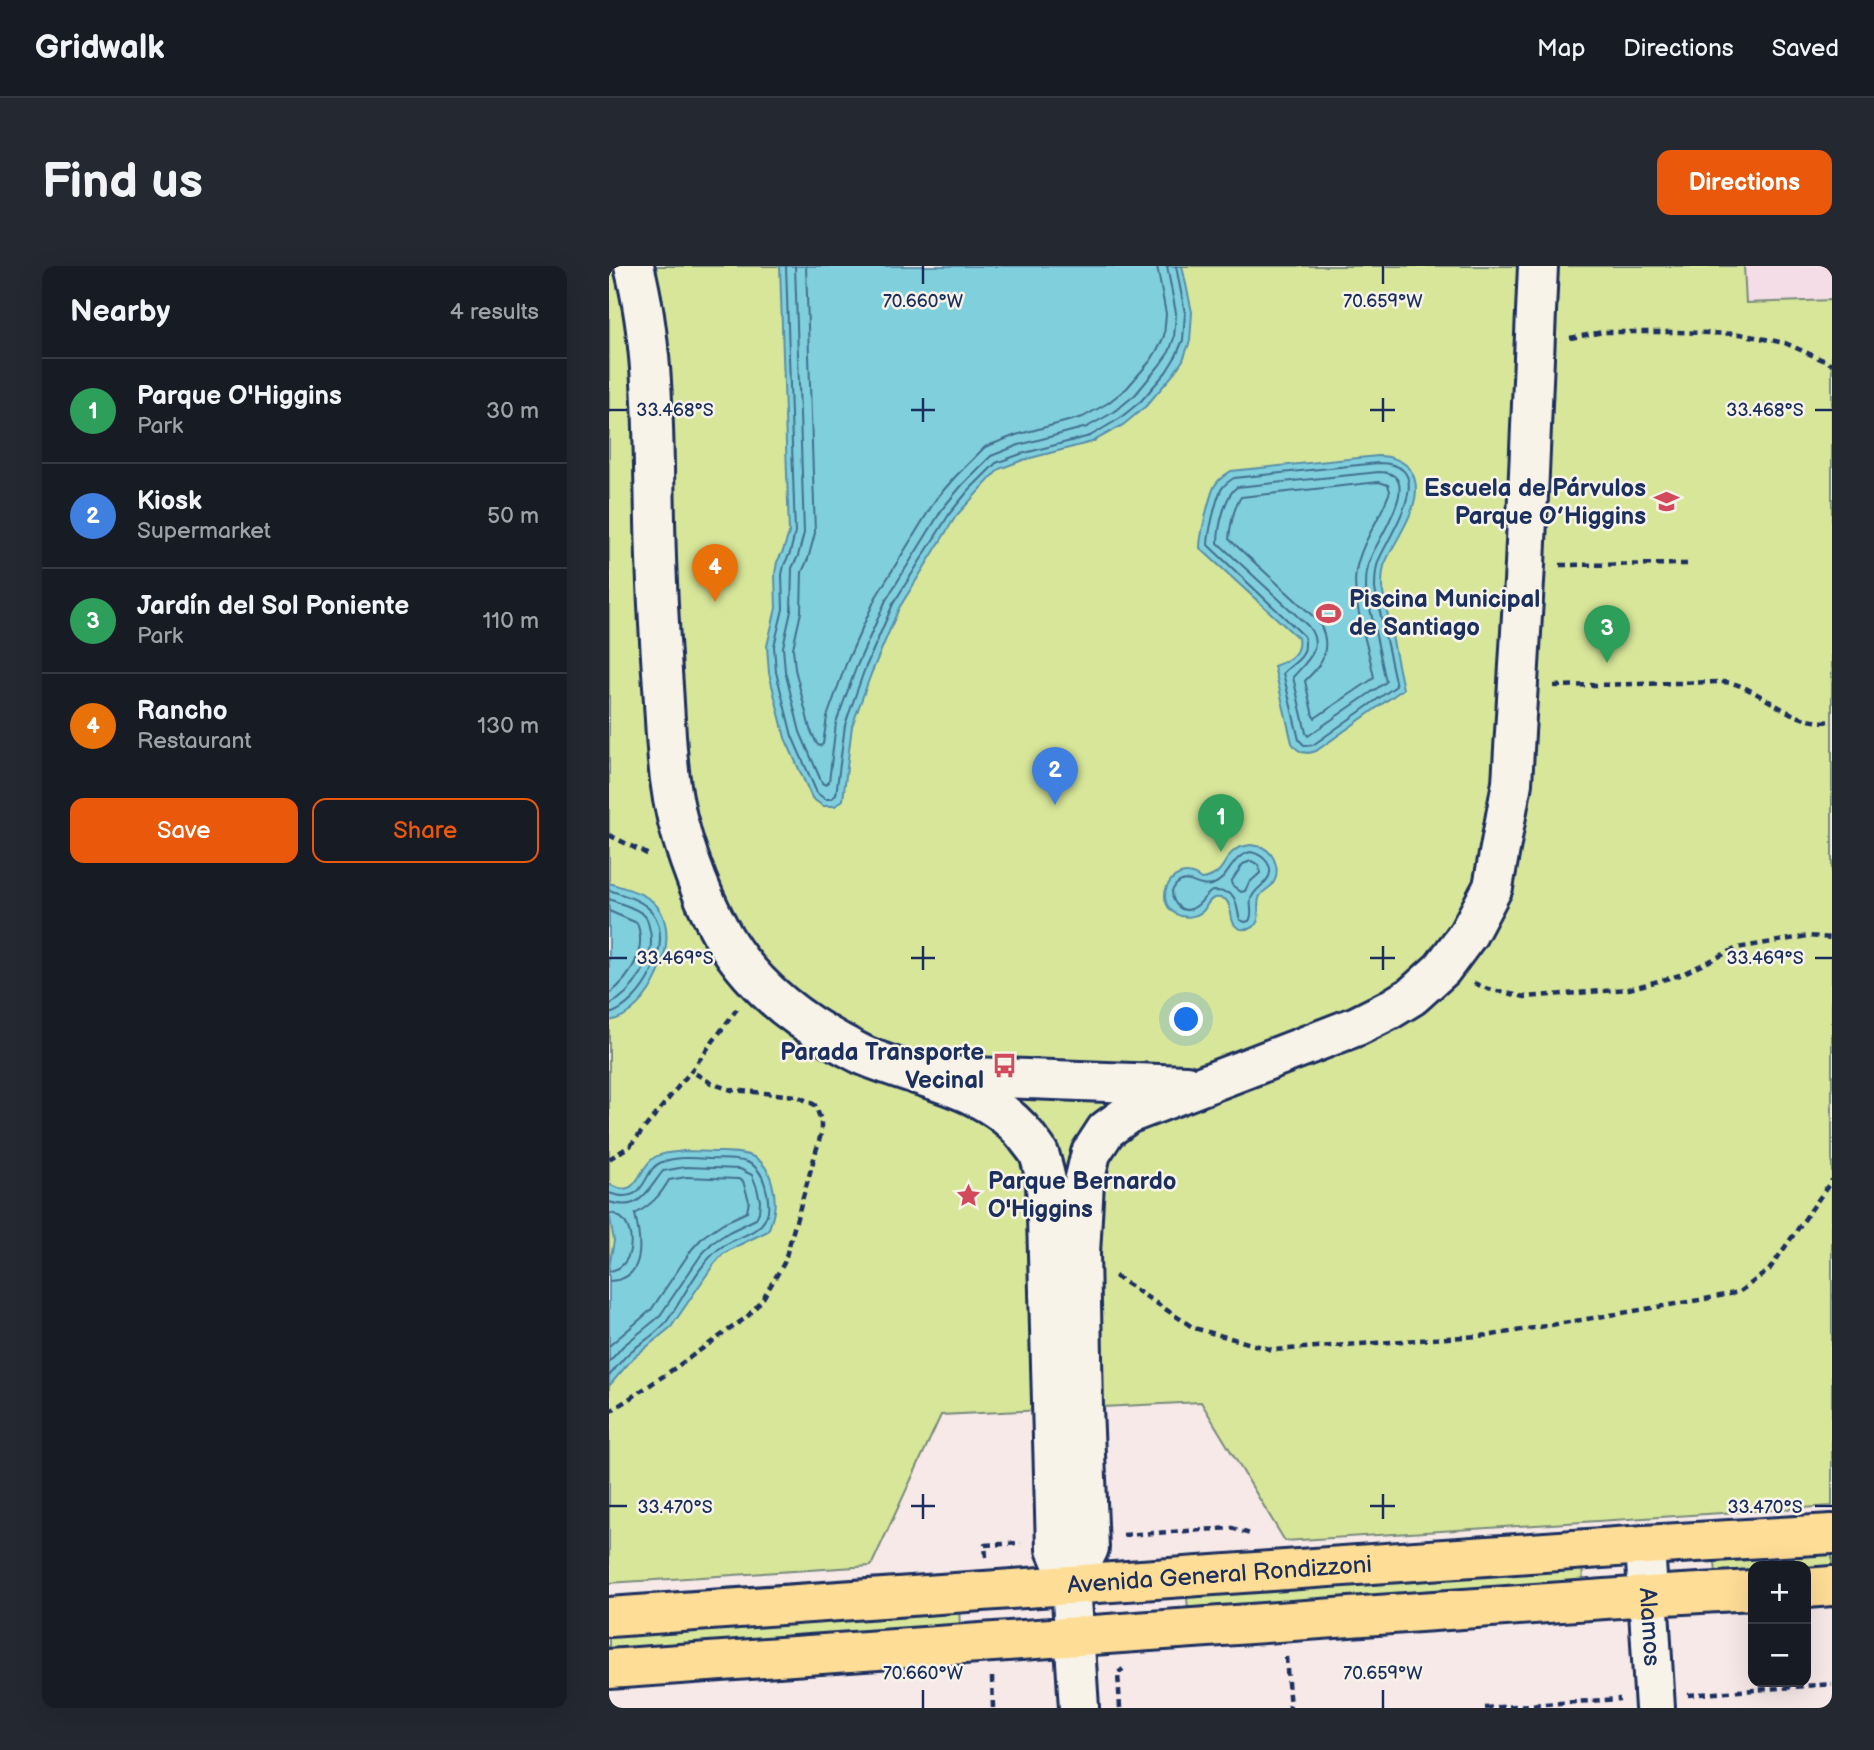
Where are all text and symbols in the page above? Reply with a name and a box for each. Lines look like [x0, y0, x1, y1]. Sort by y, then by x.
text: Gridwalk [35, 28, 165, 68]
text: Map [1537, 34, 1585, 63]
text: Directions [1623, 34, 1734, 63]
text: Saved [1772, 34, 1839, 63]
button: Directions [1657, 150, 1832, 215]
text: Find us [42, 153, 203, 212]
text: 70.660°W [883, 291, 964, 312]
text: 70.659°W [1343, 291, 1423, 312]
text: Nearby [70, 294, 170, 330]
text: 4 results [450, 298, 539, 326]
text: Parque O'Higgins [137, 381, 342, 412]
text: 1 [88, 397, 98, 425]
text: 30 m [486, 397, 539, 425]
text: 33.468°S [636, 400, 714, 421]
text: 33.468°S [1726, 400, 1804, 421]
text: Park [137, 412, 183, 440]
place label: Escuela de Párvulos Parque O’Higgins [1424, 474, 1646, 531]
text: Kiosk [137, 486, 202, 517]
school or university icon: Escuela de Párvulos Parque O’Higgins [1652, 488, 1680, 516]
text: 2 [86, 502, 100, 530]
text: 50 m [487, 502, 539, 530]
text: Supermarket [137, 517, 271, 545]
pin: 4 [692, 544, 738, 602]
place label: Piscina Municipal de Santiago [1349, 585, 1540, 642]
text: Jardín del Sol Poniente [137, 591, 409, 622]
sports icon: Piscina Municipal de Santiago [1315, 599, 1343, 627]
pin: 3 [1584, 605, 1630, 663]
text: 3 [86, 607, 100, 635]
text: 110 m [482, 607, 539, 635]
text: Park [137, 622, 183, 650]
text: Rancho [137, 696, 227, 727]
text: 4 [86, 712, 100, 740]
text: 130 m [477, 712, 539, 740]
text: Restaurant [137, 727, 251, 755]
pin: 2 [1032, 747, 1078, 805]
pin: 1 [1198, 794, 1244, 852]
button: Save [70, 798, 298, 863]
button: Share [312, 798, 539, 863]
text: 33.469°S [636, 948, 714, 969]
text: 33.469°S [1726, 948, 1804, 969]
your location [1169, 1002, 1203, 1036]
place label: Parada Transporte Vecinal [780, 1038, 984, 1095]
bus stop icon: Parada Transporte Vecinal [990, 1052, 1018, 1080]
place label: Parque Bernardo O'Higgins [988, 1167, 1176, 1224]
place icon: Parque Bernardo O'Higgins [954, 1181, 982, 1209]
text: 33.470°S [637, 1497, 713, 1518]
text: 33.470°S [1727, 1497, 1803, 1518]
street label: Avenida General Rondizzoni [1066, 1550, 1373, 1600]
map controls [1748, 1561, 1811, 1687]
button: + [1748, 1561, 1811, 1624]
street label: Alamos [1633, 1587, 1667, 1667]
button: − [1748, 1624, 1811, 1687]
text: 70.660°W [883, 1663, 964, 1684]
text: 70.659°W [1343, 1663, 1423, 1684]

